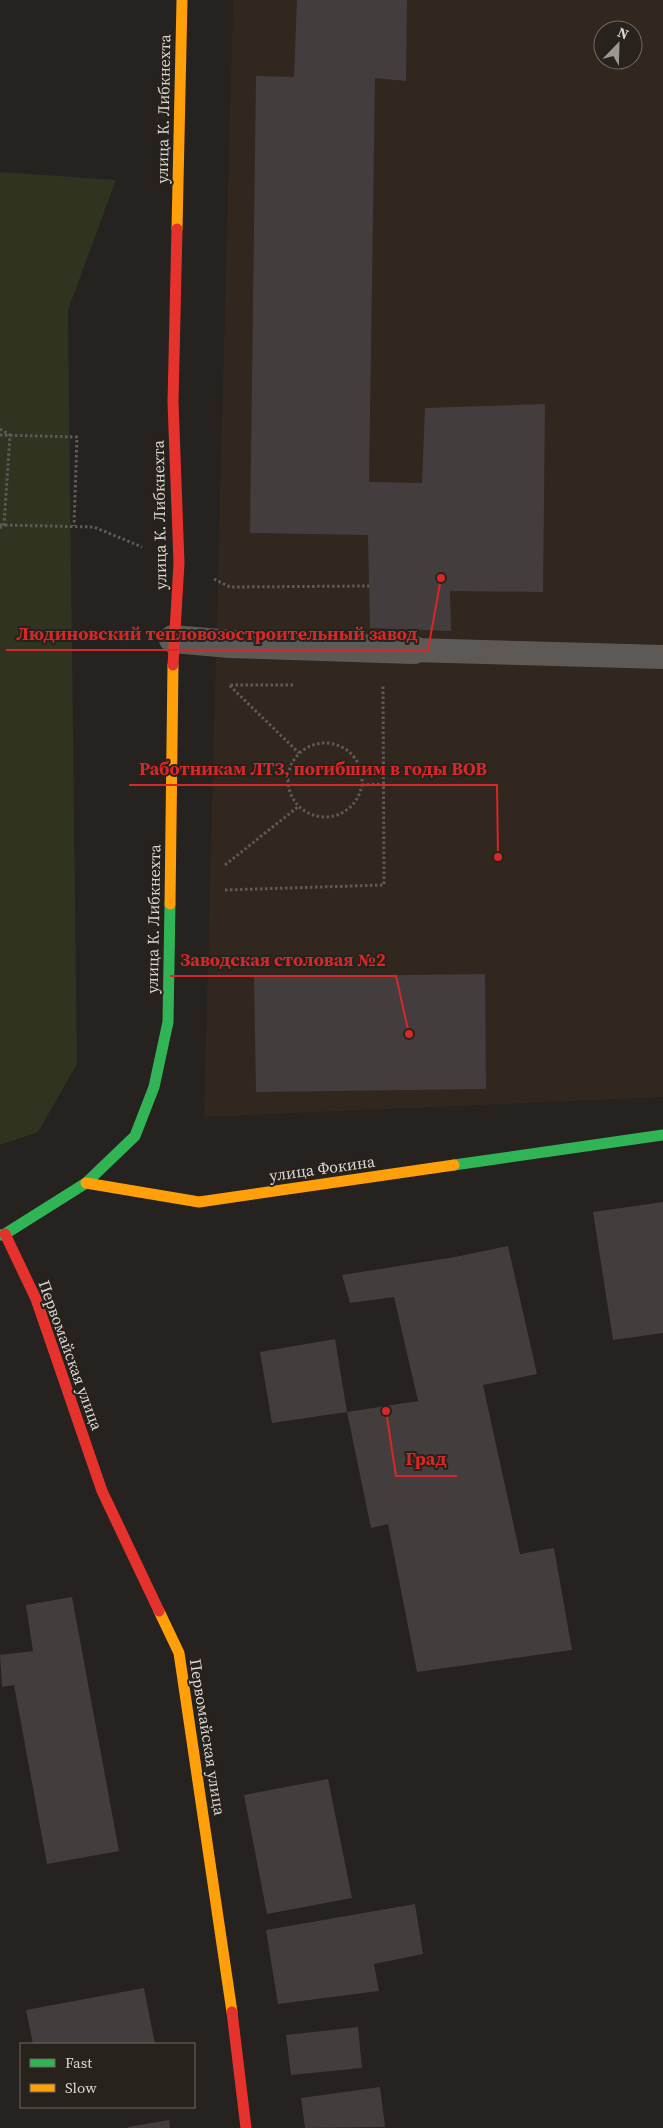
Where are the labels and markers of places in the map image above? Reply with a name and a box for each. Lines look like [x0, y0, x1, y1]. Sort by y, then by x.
callout: Людиновский тепловозостроительный завод [6, 617, 428, 650]
callout: Работникам ЛТЗ, погибшим в годы ВОВ [129, 752, 497, 785]
callout: Заводская столовая №2 [170, 943, 396, 976]
callout: Град [396, 1443, 457, 1476]

